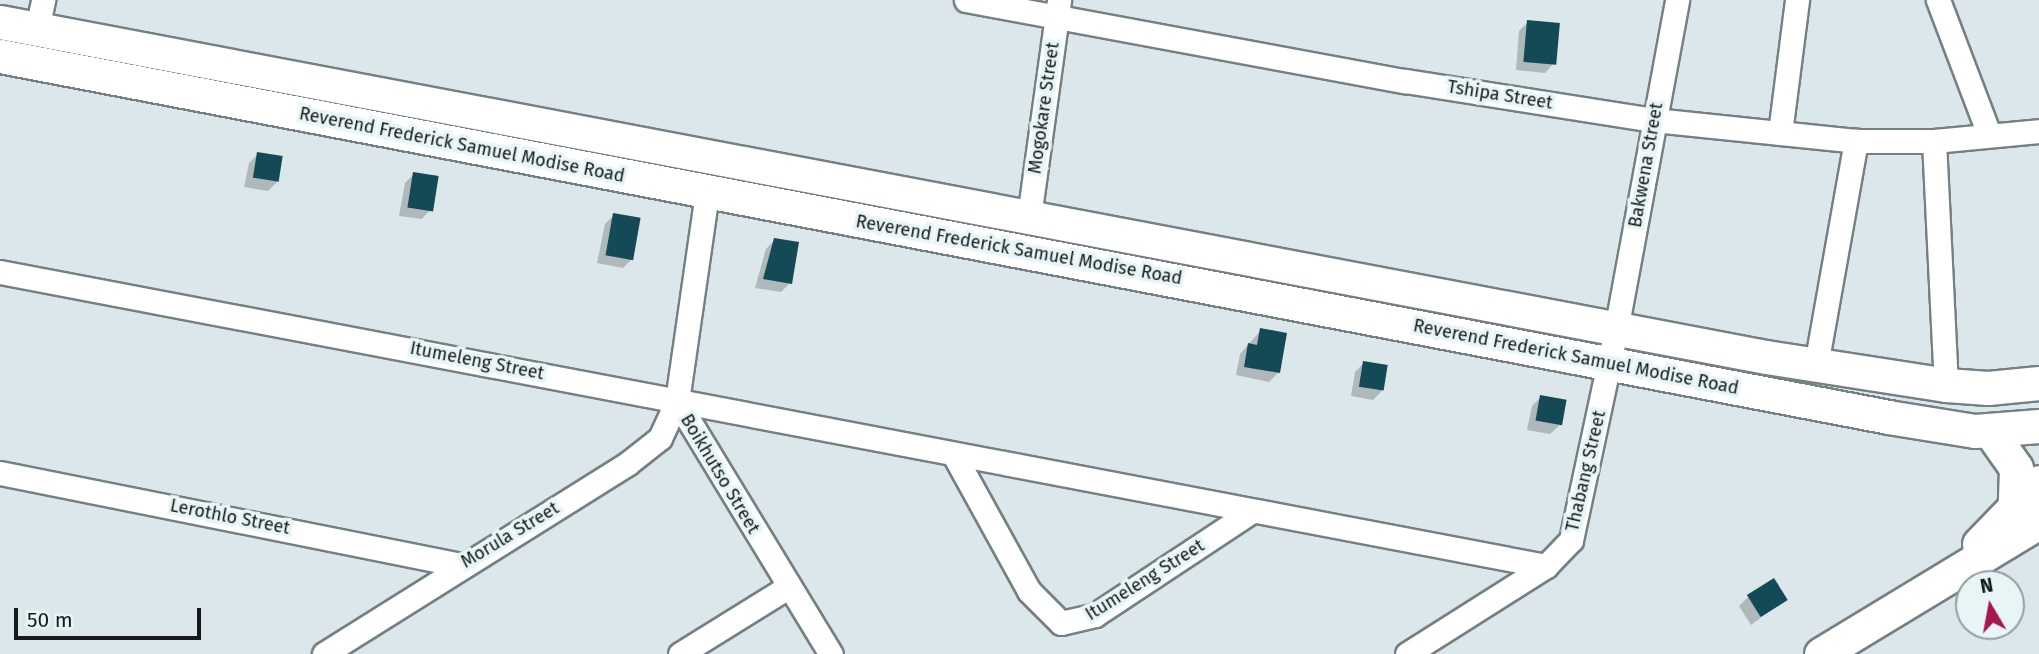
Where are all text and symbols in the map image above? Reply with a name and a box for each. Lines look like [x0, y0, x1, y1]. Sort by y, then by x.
street label: Mogokare Street [1024, 41, 1064, 175]
street label: Tshipa Street [1446, 76, 1554, 114]
street label: Bakwena Street [1624, 101, 1668, 229]
street label: Reverend Frederick Samuel Modise Road [297, 103, 627, 187]
street label: Reverend Frederick Samuel Modise Road [854, 211, 1184, 289]
street label: Reverend Frederick Samuel Modise Road [1411, 315, 1741, 399]
street label: Itumeleng Street [408, 337, 546, 385]
street label: Thabang Street [1562, 408, 1610, 534]
street label: Boikhutso Street [676, 410, 764, 538]
street label: Lerothlo Street [168, 495, 292, 539]
street label: Morula Street [457, 497, 563, 573]
street label: Itumeleng Street [1082, 535, 1208, 625]
north arrow [1955, 570, 2025, 640]
text: N [1978, 573, 1995, 598]
scale bar [18, 594, 205, 638]
text: 50 m [27, 607, 73, 633]

